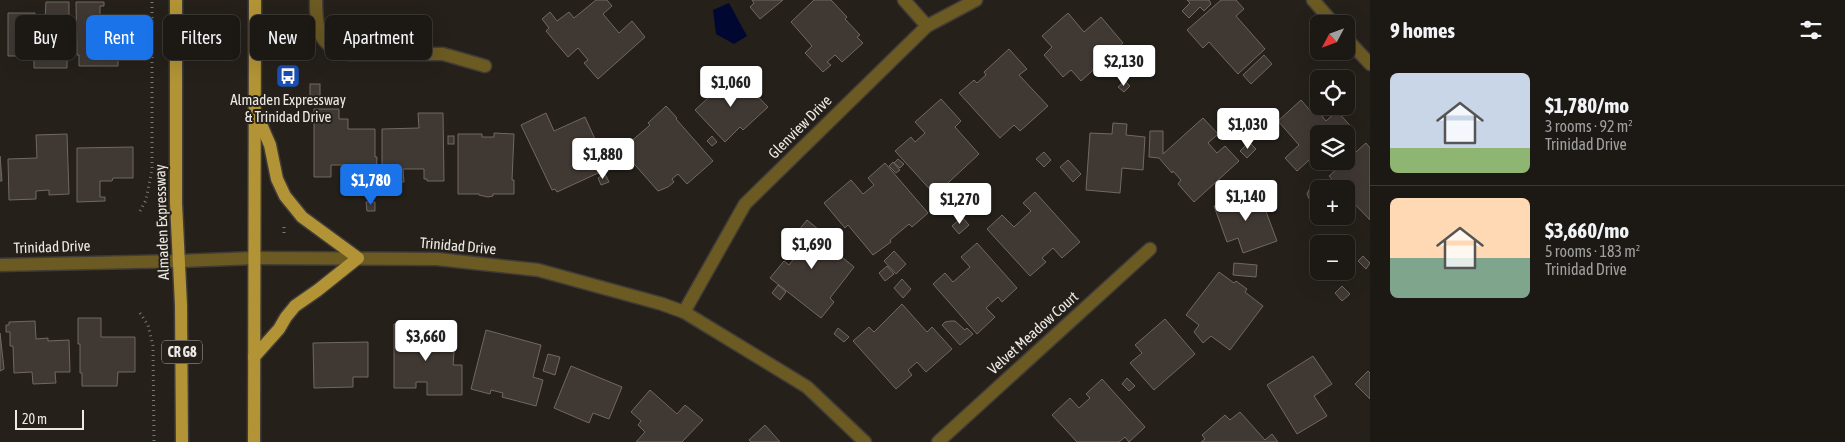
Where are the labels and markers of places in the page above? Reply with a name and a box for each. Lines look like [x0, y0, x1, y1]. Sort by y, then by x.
pin: $2,130 [1083, 44, 1165, 87]
bus stop icon: Almaden Expressway & Trinidad Drive [275, 63, 301, 89]
pin: $1,060 [690, 66, 772, 108]
place label: Almaden Expressway & Trinidad Drive [230, 91, 346, 125]
pin: $1,030 [1207, 108, 1289, 150]
pin: $1,880 [562, 138, 644, 180]
pin: $1,780 [330, 164, 412, 206]
pin: $1,140 [1205, 180, 1287, 222]
pin: $1,270 [919, 182, 1001, 225]
pin: $1,690 [771, 228, 853, 270]
pin: $3,660 [385, 320, 467, 362]

